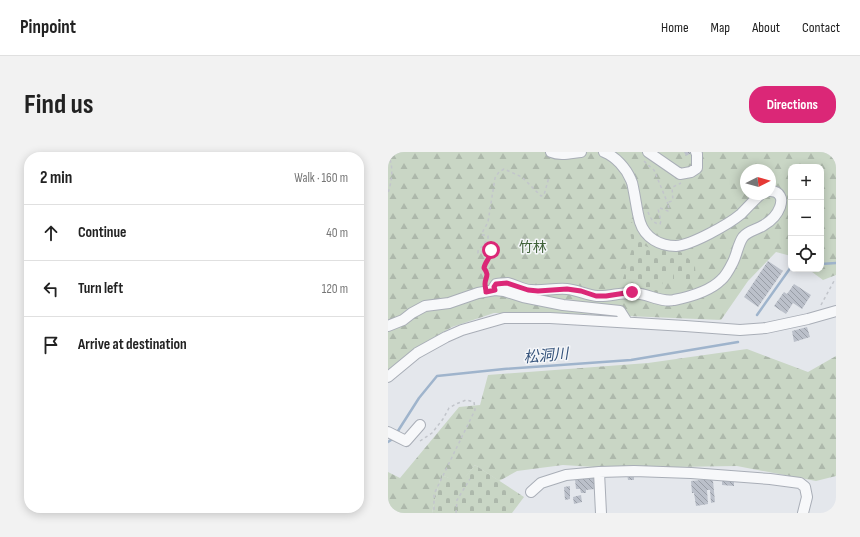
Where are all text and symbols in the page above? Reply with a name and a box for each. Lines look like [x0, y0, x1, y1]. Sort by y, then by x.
text: Pinpoint [20, 16, 76, 39]
text: Home [661, 19, 689, 36]
text: Map [711, 19, 730, 36]
text: About [752, 19, 780, 36]
text: Contact [802, 19, 840, 36]
button: Directions [749, 86, 836, 123]
text: Find us [24, 88, 93, 121]
north arrow [740, 164, 776, 200]
map controls [788, 164, 824, 272]
button: + [788, 164, 824, 200]
text: 2 min [40, 168, 72, 188]
text: Walk · 160 m [294, 170, 348, 186]
button: − [788, 200, 824, 236]
icon: ahead [40, 222, 62, 244]
text: Continue [78, 223, 127, 242]
text: 40 m [326, 225, 348, 241]
button: locate [788, 236, 824, 272]
park label: 竹林 [519, 239, 547, 256]
route start [482, 241, 500, 259]
icon: left [40, 278, 62, 300]
text: Turn left [78, 279, 123, 298]
text: 120 m [322, 281, 348, 297]
route end [623, 283, 641, 301]
icon: arrive [40, 334, 62, 356]
text: Arrive at destination [78, 335, 187, 354]
water label: 松洞川 [523, 344, 571, 367]

